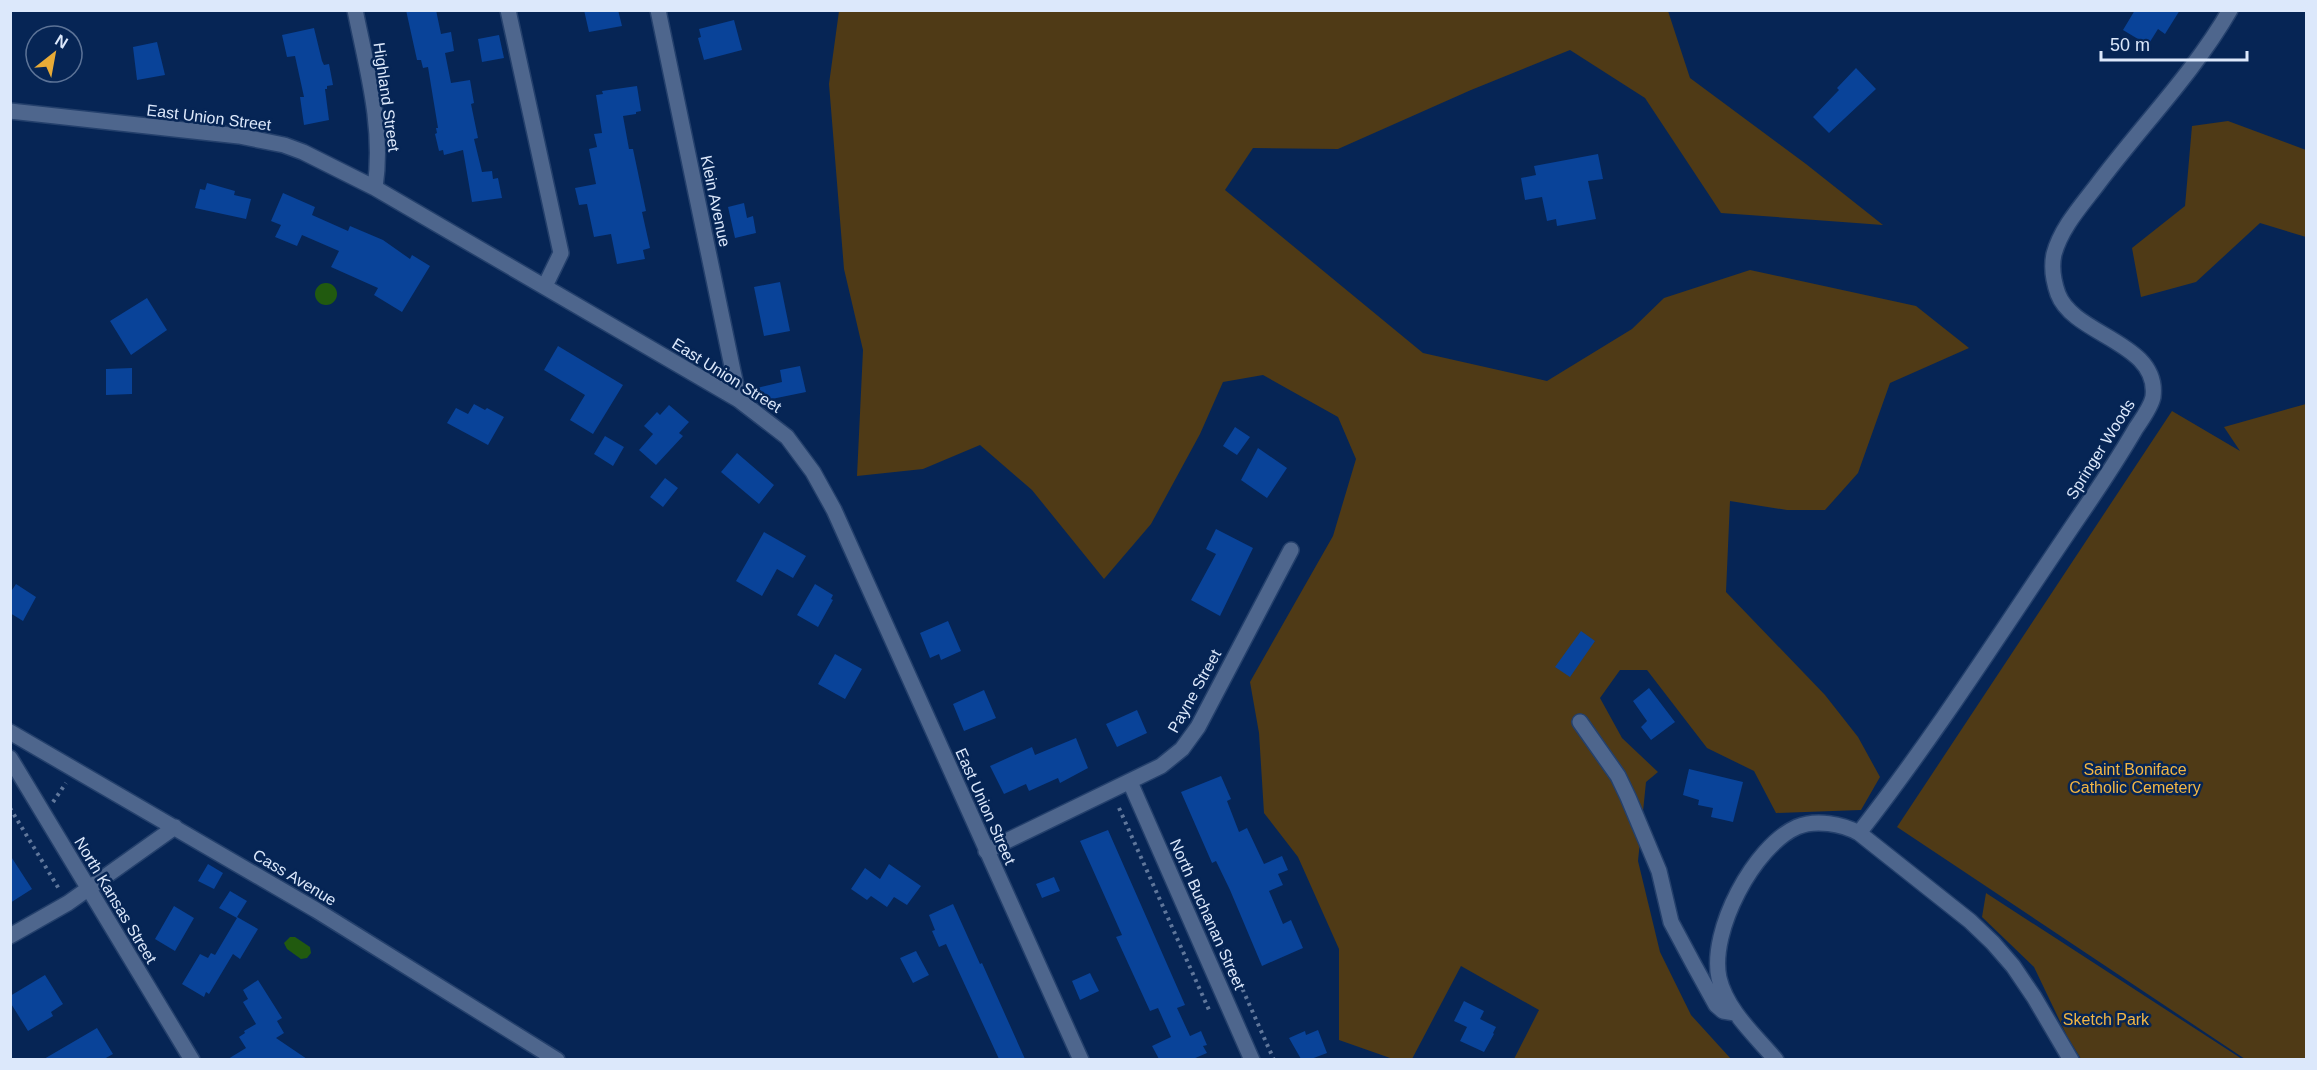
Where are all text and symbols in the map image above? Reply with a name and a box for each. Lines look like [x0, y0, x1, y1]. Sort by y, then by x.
north arrow [24, 24, 84, 84]
scale bar [2101, 24, 2246, 62]
text: N [52, 31, 71, 52]
text: 50 m [2110, 35, 2150, 55]
street label: Highland Street [370, 41, 403, 153]
street label: East Union Street [146, 101, 273, 134]
street label: Klein Avenue [698, 154, 734, 249]
street label: East Union Street [669, 335, 785, 416]
street label: Springer Woods [2063, 396, 2138, 502]
street label: Payne Street [1165, 646, 1225, 736]
street label: East Union Street [952, 745, 1019, 867]
park label: Saint Boniface Catholic Cemetery [2069, 761, 2201, 796]
street label: North Kansas Street [71, 834, 160, 967]
street label: North Buchanan Street [1167, 836, 1249, 993]
street label: Cass Avenue [250, 846, 339, 909]
park label: Sketch Park [2063, 1011, 2150, 1028]

